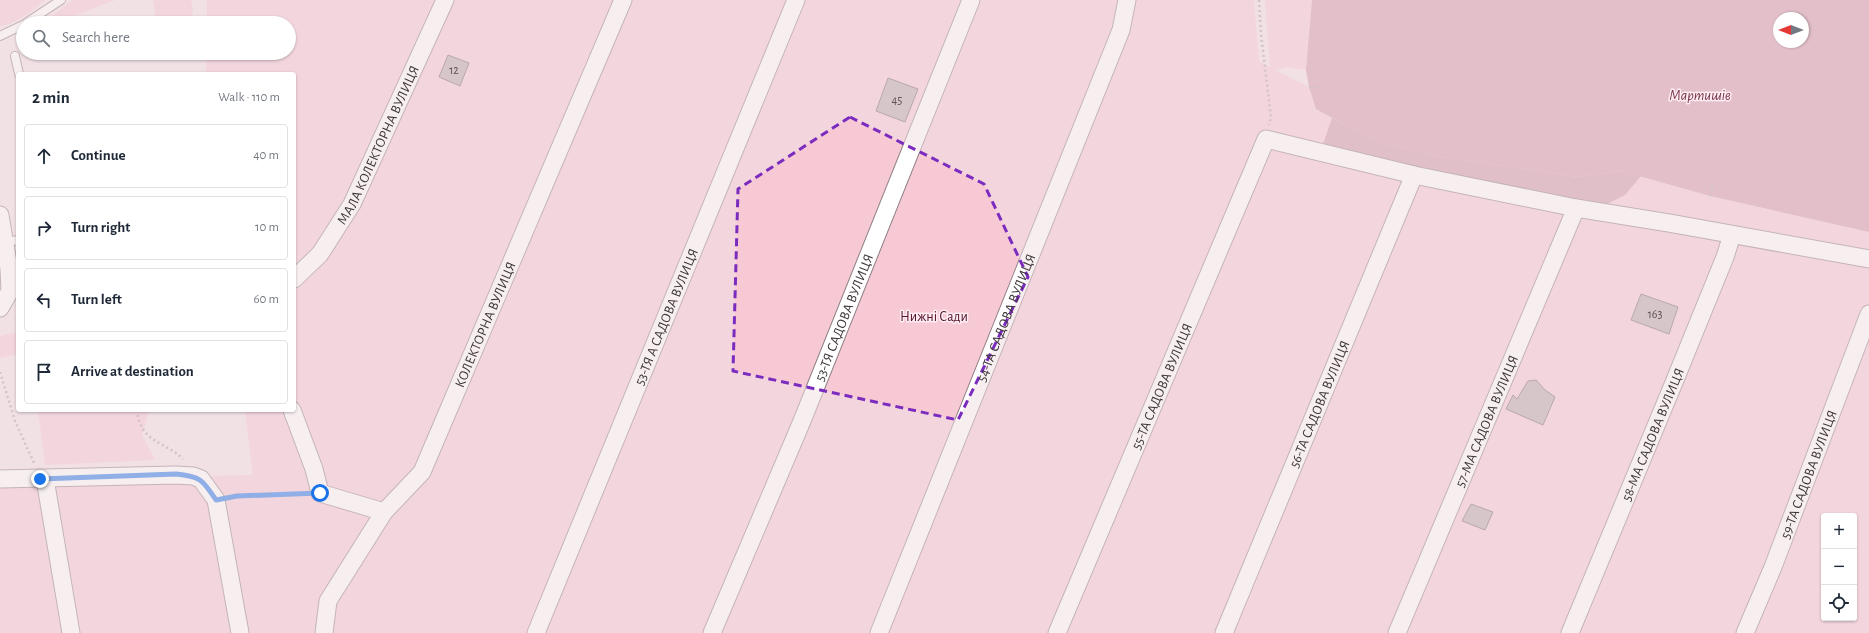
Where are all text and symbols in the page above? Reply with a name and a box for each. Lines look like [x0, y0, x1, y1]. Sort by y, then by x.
north arrow [1773, 12, 1809, 48]
search box [16, 16, 296, 60]
icon: search [30, 27, 52, 49]
text: Search here [62, 30, 130, 45]
street label: МАЛА КОЛЕКТОРНА ВУЛИЦЯ [335, 64, 422, 227]
house number: 12 [449, 64, 459, 76]
water label: Мартишів [1669, 88, 1731, 103]
text: 2 min [32, 89, 70, 106]
text: Walk · 110 m [218, 91, 280, 104]
house number: 45 [892, 94, 902, 106]
icon: ahead [33, 145, 55, 167]
text: Continue [71, 148, 126, 163]
text: 40 m [253, 149, 279, 162]
icon: right [33, 217, 55, 239]
text: Turn right [71, 220, 130, 235]
text: 10 m [255, 221, 279, 234]
street label: 53-ТЯ А САДОВА ВУЛИЦЯ [633, 247, 701, 387]
street label: 53-ТЯ САДОВА ВУЛИЦЯ [813, 252, 876, 383]
street label: 54-ТА САДОВА ВУЛИЦЯ [975, 252, 1038, 384]
street label: КОЛЕКТОРНА ВУЛИЦЯ [453, 260, 519, 390]
icon: left [33, 289, 55, 311]
text: Turn left [71, 292, 122, 307]
text: 60 m [253, 293, 279, 306]
house number: 163 [1648, 308, 1662, 320]
park label: Нижні Сади [900, 310, 968, 324]
street label: 55-ТА САДОВА ВУЛИЦЯ [1129, 321, 1195, 452]
street label: 56-ТА САДОВА ВУЛИЦЯ [1287, 339, 1353, 470]
street label: 57-МА САДОВА ВУЛИЦЯ [1453, 353, 1521, 490]
icon: arrive [33, 361, 55, 383]
text: Arrive at destination [71, 364, 194, 379]
street label: 58-МА САДОВА ВУЛИЦЯ [1620, 366, 1687, 503]
street label: 59-ТА САДОВА ВУЛИЦЯ [1778, 408, 1840, 541]
route end [31, 470, 49, 488]
route start [311, 484, 329, 502]
map controls [1821, 513, 1857, 621]
button: + [1821, 513, 1857, 549]
button: − [1821, 549, 1857, 585]
button: locate [1821, 585, 1857, 621]

